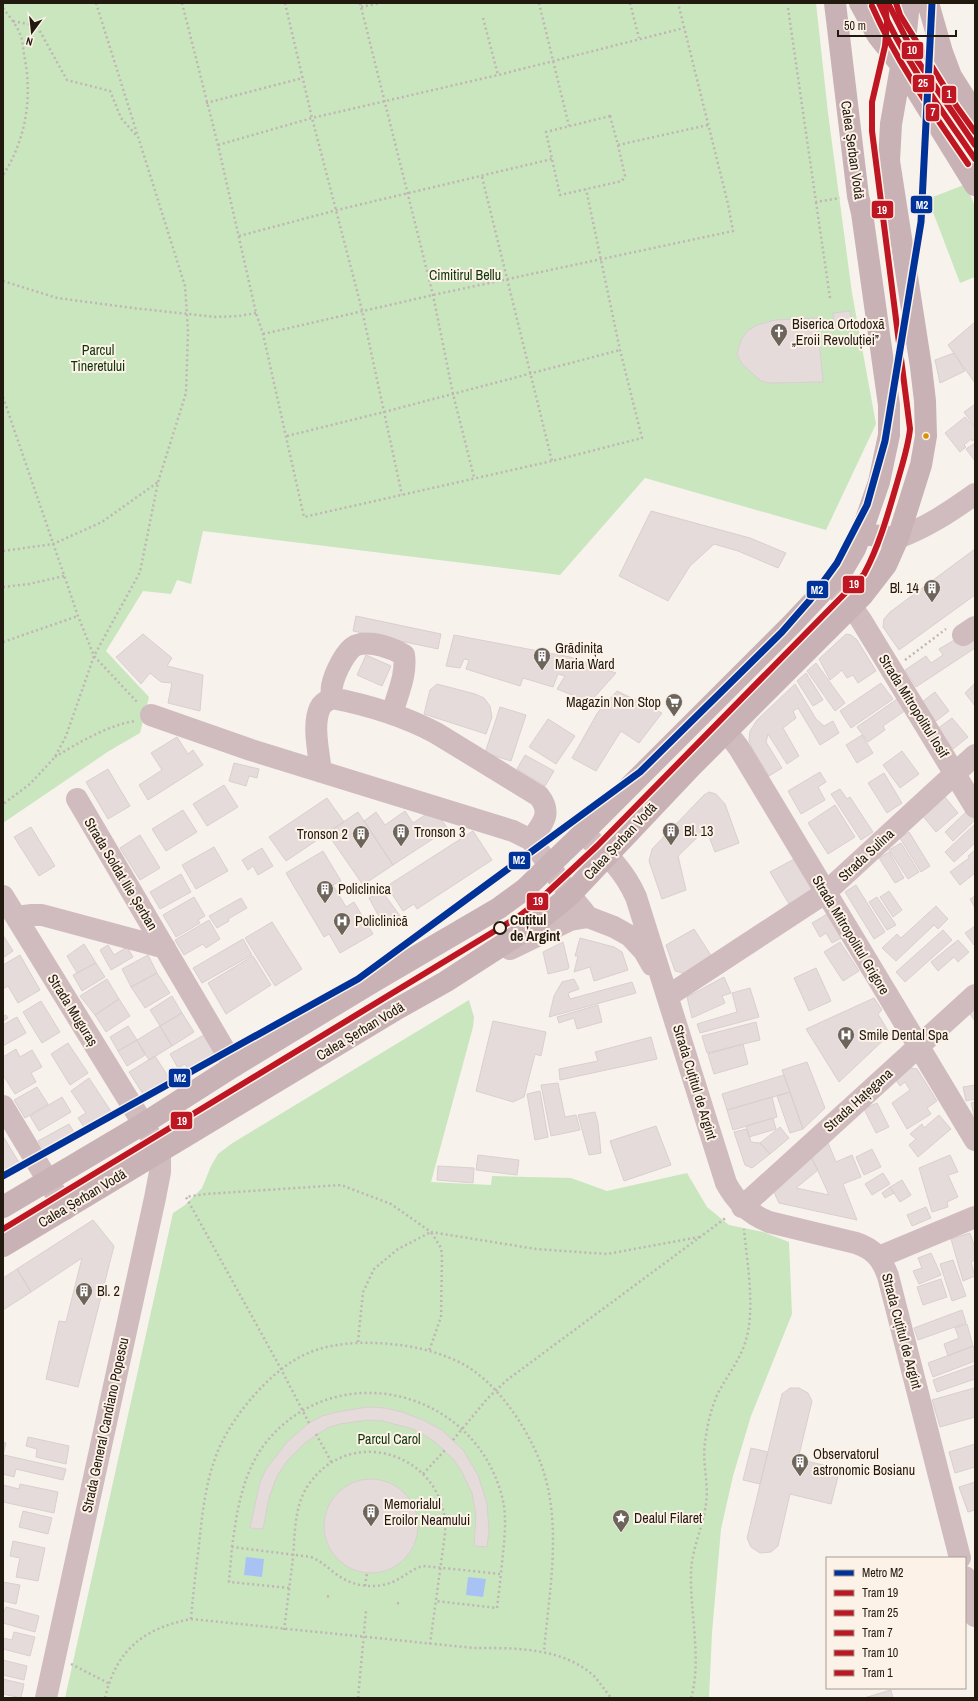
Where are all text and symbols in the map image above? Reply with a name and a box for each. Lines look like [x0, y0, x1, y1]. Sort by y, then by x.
north arrow [12, 12, 52, 52]
scale bar [838, 12, 956, 38]
text: 50 m [844, 18, 866, 34]
text: N [24, 34, 34, 49]
line badge: 10 [901, 41, 924, 60]
text: 10 [907, 43, 917, 57]
line badge: 25 [912, 74, 935, 93]
text: 25 [918, 76, 928, 90]
line badge: 1 [941, 85, 957, 104]
text: 1 [946, 87, 952, 101]
street label: Calea Șerban Vodă [837, 99, 869, 201]
line badge: 7 [925, 103, 940, 122]
text: 7 [930, 105, 936, 119]
line badge: M2 [910, 195, 933, 214]
text: M2 [916, 198, 928, 212]
line badge: 19 [871, 200, 894, 219]
text: 19 [877, 203, 887, 217]
park label: Cimitirul Bellu [429, 266, 501, 284]
place label: Biserica Ortodoxă „Eroii Revoluției” [792, 315, 885, 349]
church icon: Biserica Ortodoxă „Eroii Revoluției” [769, 322, 789, 347]
park label: Parcul Tineretului [71, 341, 125, 375]
unlabelled marker [921, 431, 931, 441]
line badge: 19 [842, 575, 865, 594]
text: 19 [849, 577, 859, 591]
building icon: Bl. 14 [922, 578, 942, 603]
place label: Bl. 14 [890, 579, 920, 597]
line badge: M2 [806, 580, 829, 599]
text: M2 [811, 583, 823, 597]
place label: Grădinița Maria Ward [555, 639, 615, 673]
building icon: Grădinița Maria Ward [532, 646, 552, 671]
street label: Strada Mitropolitul Iosif [875, 651, 954, 762]
supermarket icon: Magazin Non Stop [664, 692, 684, 717]
place label: Magazin Non Stop [566, 693, 661, 711]
street label: Calea Șerban Vodă [579, 798, 661, 884]
street label: Strada Soldat Ilie Șerban [80, 814, 162, 934]
building icon: Bl. 13 [661, 821, 681, 846]
building icon: Tronson 3 [391, 822, 411, 847]
place label: Bl. 13 [684, 822, 713, 840]
place label: Tronson 3 [414, 823, 465, 841]
building icon: Tronson 2 [351, 824, 371, 849]
street label: Strada Sulina [834, 824, 898, 885]
place label: Tronson 2 [297, 825, 348, 843]
line badge: M2 [508, 851, 531, 870]
text: M2 [513, 853, 525, 867]
street label: Strada Mitropolitul Grigore [808, 872, 894, 998]
building icon: Policlinica [315, 879, 335, 904]
place label: Policlinica [338, 880, 392, 898]
line badge: 19 [526, 892, 549, 911]
text: 19 [533, 894, 543, 908]
hospital icon: Policlinică [332, 911, 352, 936]
place label: Cuțitul de Argint [510, 911, 560, 945]
place label: Policlinică [355, 912, 409, 930]
marker: Cuțitul de Argint [493, 921, 507, 935]
street label: Strada Muguraș [44, 971, 102, 1050]
street label: Calea Șerban Vodă [313, 997, 408, 1064]
street label: Strada Cuțitul de Argint [669, 1022, 721, 1142]
hospital icon: Smile Dental Spa [836, 1025, 856, 1050]
place label: Smile Dental Spa [859, 1026, 949, 1044]
street label: Strada Hațegana [820, 1064, 897, 1136]
line badge: M2 [168, 1068, 191, 1088]
text: M2 [174, 1071, 186, 1085]
line badge: 19 [170, 1111, 193, 1130]
text: 19 [177, 1114, 187, 1128]
street label: Calea Șerban Vodă [35, 1164, 130, 1231]
street label: Strada Cuțitul de Argint [878, 1271, 926, 1391]
building icon: Bl. 2 [74, 1281, 94, 1306]
place label: Bl. 2 [97, 1282, 120, 1300]
street label: Strada General Candiano Popescu [78, 1336, 132, 1514]
park label: Parcul Carol [357, 1430, 421, 1448]
place label: Observatorul astronomic Bosianu [813, 1445, 915, 1479]
building icon: Observatorul astronomic Bosianu [790, 1452, 810, 1477]
place label: Memorialul Eroilor Neamului [384, 1495, 470, 1529]
building icon: Memorialul Eroilor Neamului [361, 1502, 381, 1527]
place icon: Dealul Filaret [611, 1508, 631, 1533]
place label: Dealul Filaret [634, 1509, 702, 1527]
legend [826, 1557, 966, 1689]
text: Metro M2 [862, 1565, 904, 1581]
text: Tram 19 [862, 1585, 898, 1601]
text: Tram 25 [862, 1605, 899, 1621]
text: Tram 7 [862, 1625, 893, 1641]
text: Tram 10 [862, 1645, 898, 1661]
text: Tram 1 [862, 1665, 893, 1681]

